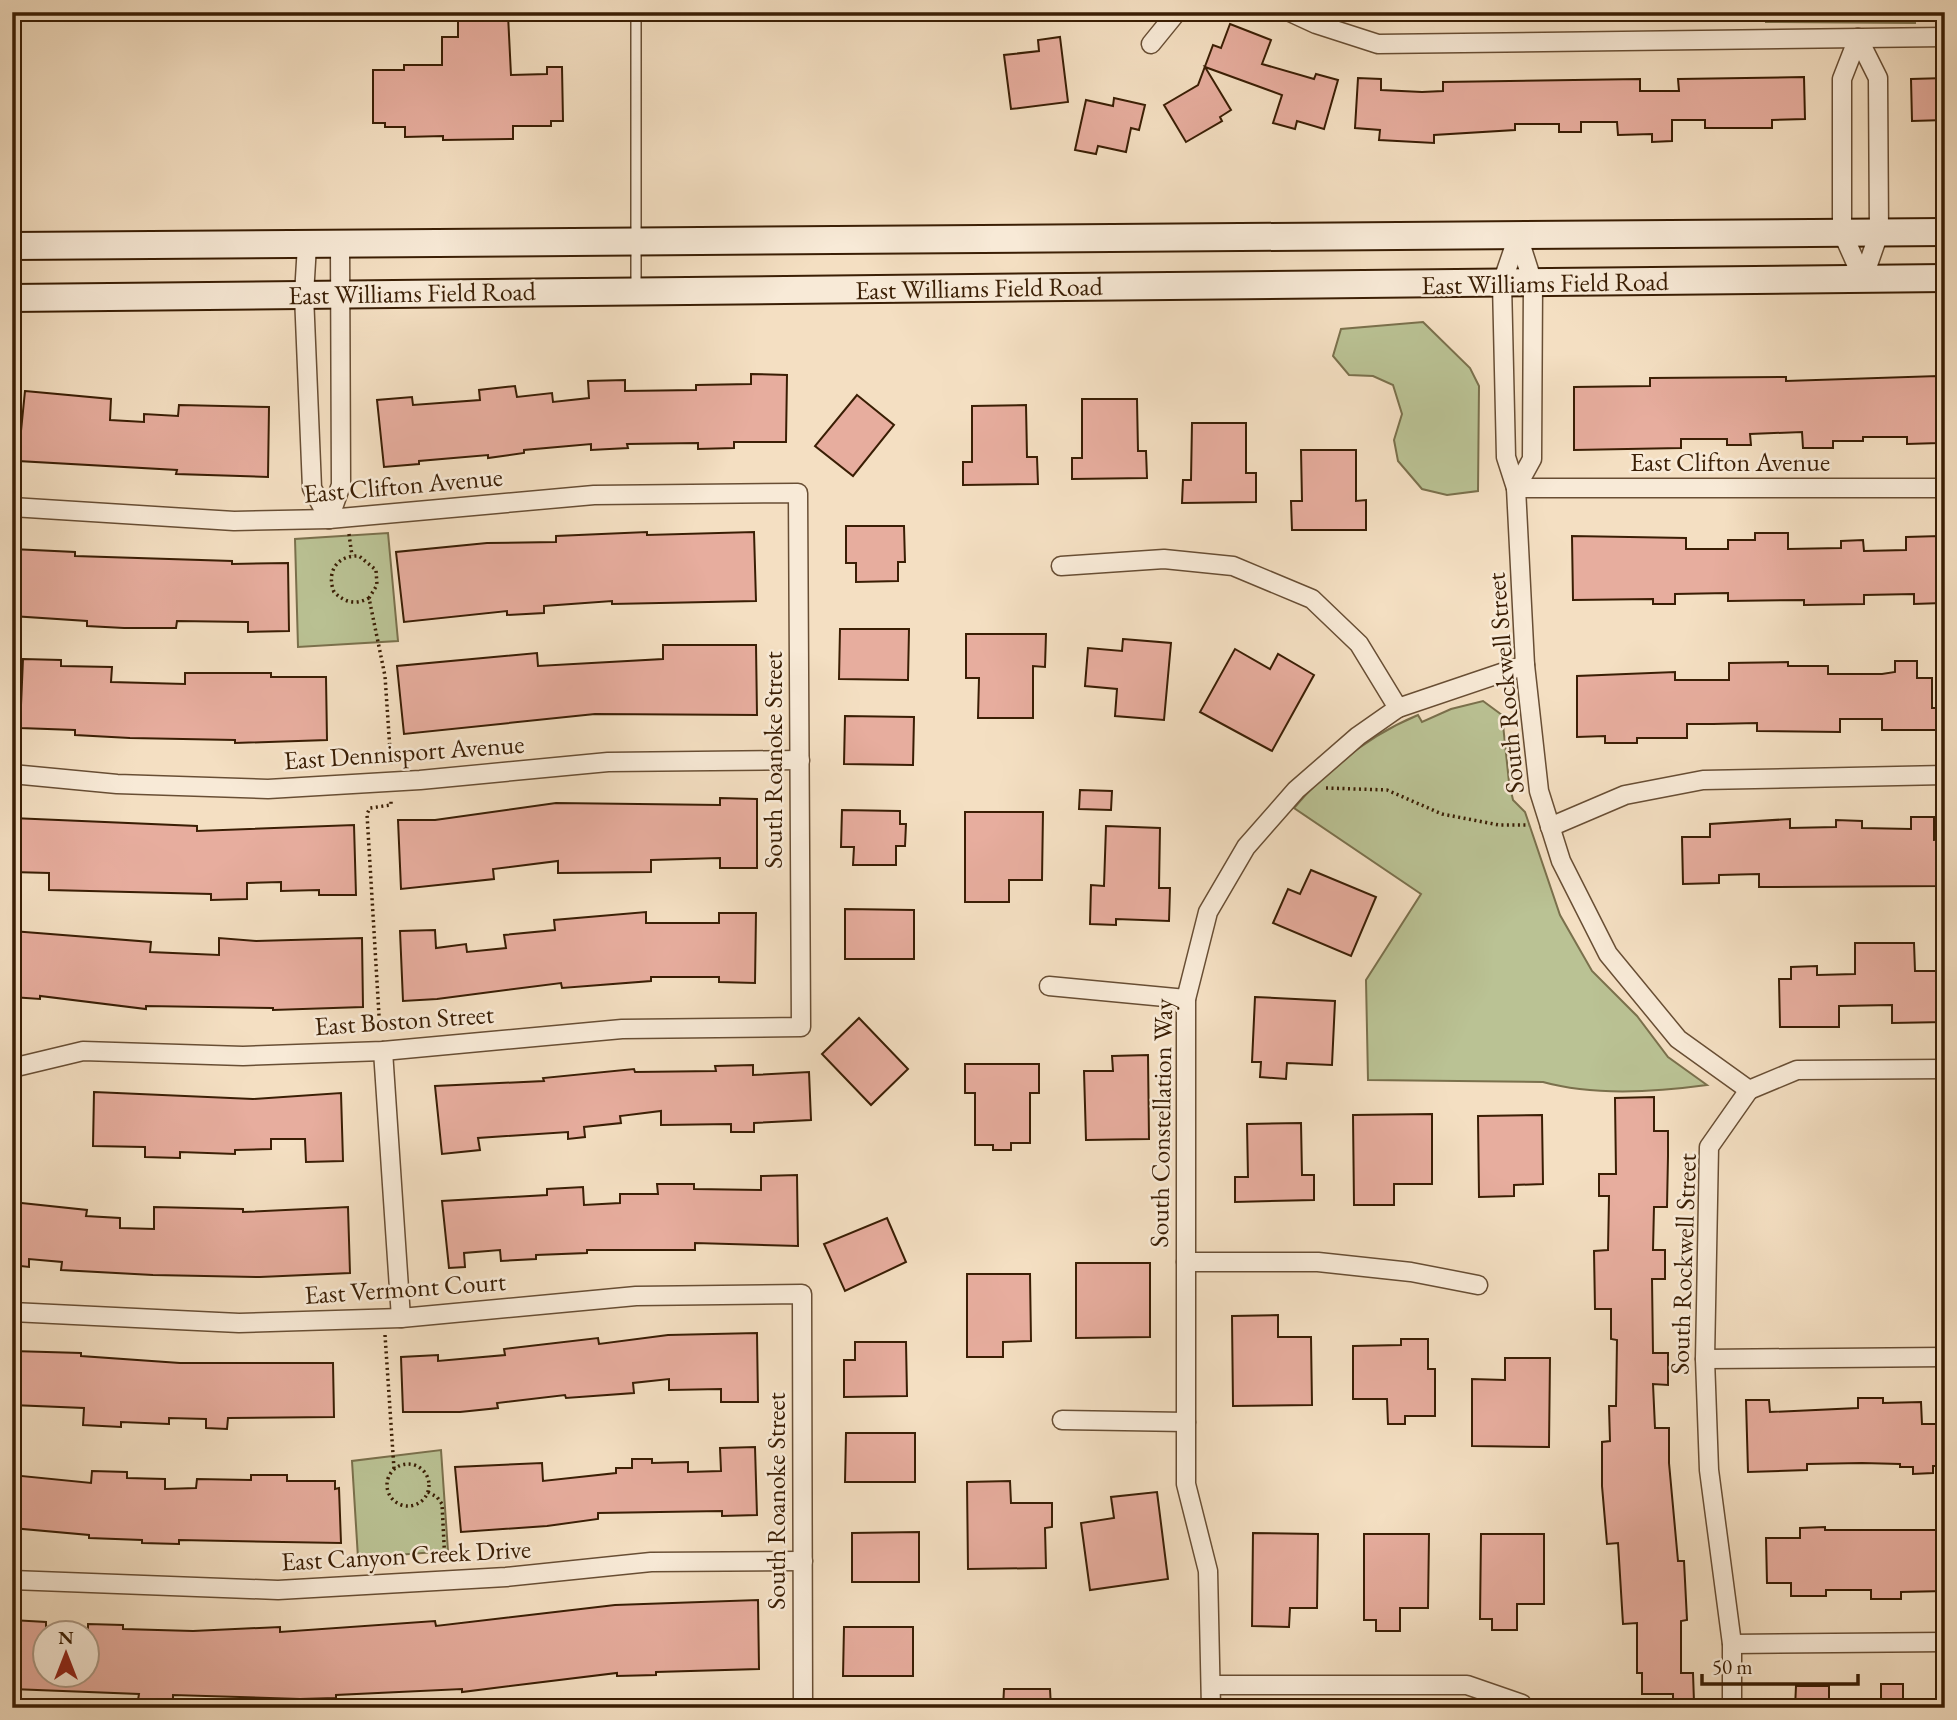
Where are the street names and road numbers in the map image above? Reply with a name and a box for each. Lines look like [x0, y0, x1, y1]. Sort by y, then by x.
street label: East Williams Field Road [1421, 264, 1670, 302]
street label: East Williams Field Road [855, 269, 1104, 307]
street label: East Williams Field Road [288, 274, 537, 312]
street label: East Clifton Avenue [1630, 445, 1830, 479]
street label: East Clifton Avenue [302, 459, 504, 511]
street label: South Rockwell Street [1478, 571, 1532, 795]
street label: South Roanoke Street [756, 651, 790, 869]
street label: East Dennisport Avenue [283, 727, 525, 777]
street label: East Boston Street [313, 997, 495, 1043]
street label: South Constellation Way [1142, 998, 1180, 1248]
street label: South Rockwell Street [1662, 1153, 1704, 1375]
street label: East Vermont Court [303, 1264, 507, 1312]
street label: South Roanoke Street [759, 1392, 793, 1610]
street label: East Canyon Creek Drive [280, 1531, 532, 1579]

